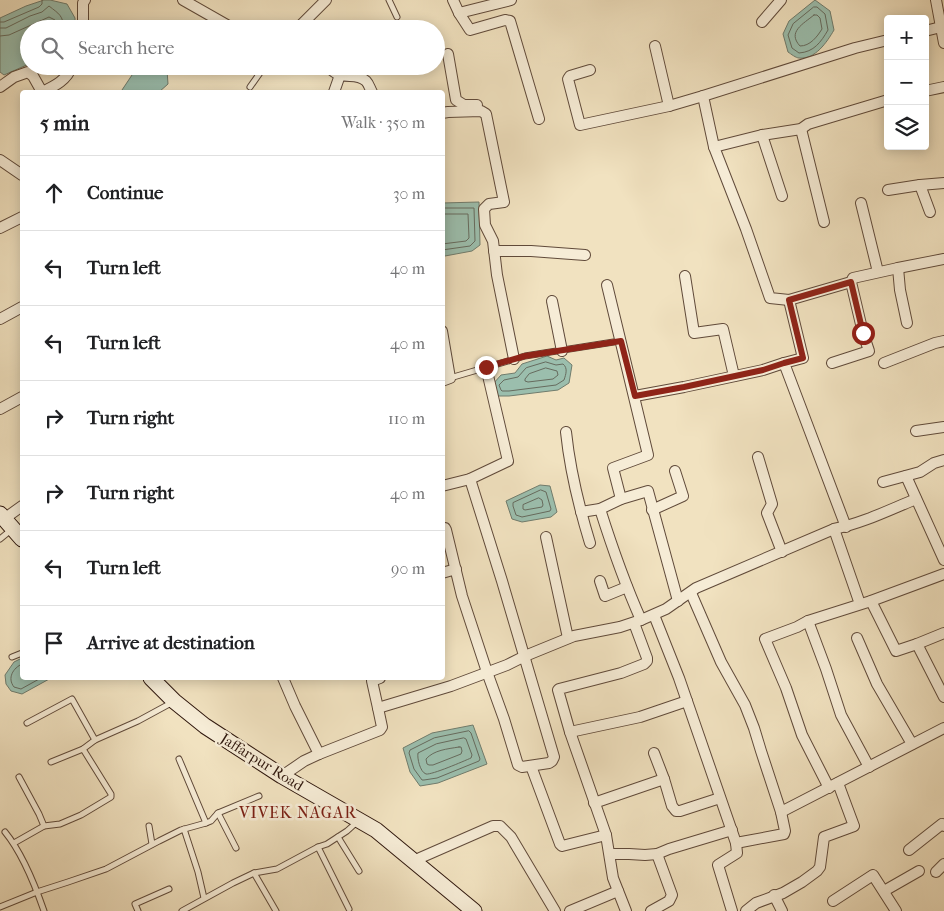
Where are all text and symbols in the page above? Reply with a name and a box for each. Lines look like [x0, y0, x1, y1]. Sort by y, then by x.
map controls [884, 15, 929, 150]
button: + [884, 15, 929, 60]
search box [20, 20, 445, 75]
icon: search [38, 34, 66, 62]
text: Search here [78, 37, 174, 59]
button: − [884, 60, 929, 105]
button: layers [884, 105, 929, 150]
text: 5 min [40, 111, 89, 135]
text: Walk · 350 m [341, 113, 425, 132]
icon: ahead [40, 179, 68, 207]
text: Continue [87, 182, 163, 204]
text: 30 m [393, 184, 425, 203]
icon: left [40, 254, 68, 282]
text: Turn left [87, 257, 161, 279]
text: 40 m [390, 259, 425, 278]
route start [852, 322, 875, 345]
icon: left [40, 329, 68, 357]
text: Turn left [87, 332, 161, 354]
text: 40 m [390, 334, 425, 353]
route end [475, 356, 498, 379]
icon: right [40, 404, 68, 432]
text: Turn right [87, 407, 174, 429]
text: 110 m [388, 409, 425, 428]
icon: right [40, 479, 68, 507]
text: Turn right [87, 482, 174, 504]
text: 40 m [390, 484, 425, 503]
icon: left [40, 554, 68, 582]
text: Turn left [87, 557, 161, 579]
text: 90 m [391, 559, 425, 578]
icon: arrive [40, 629, 68, 657]
text: Arrive at destination [87, 632, 255, 654]
street label: Jaffarpur Road [216, 729, 307, 795]
district label: VIVEK NAGAR [238, 803, 357, 822]

